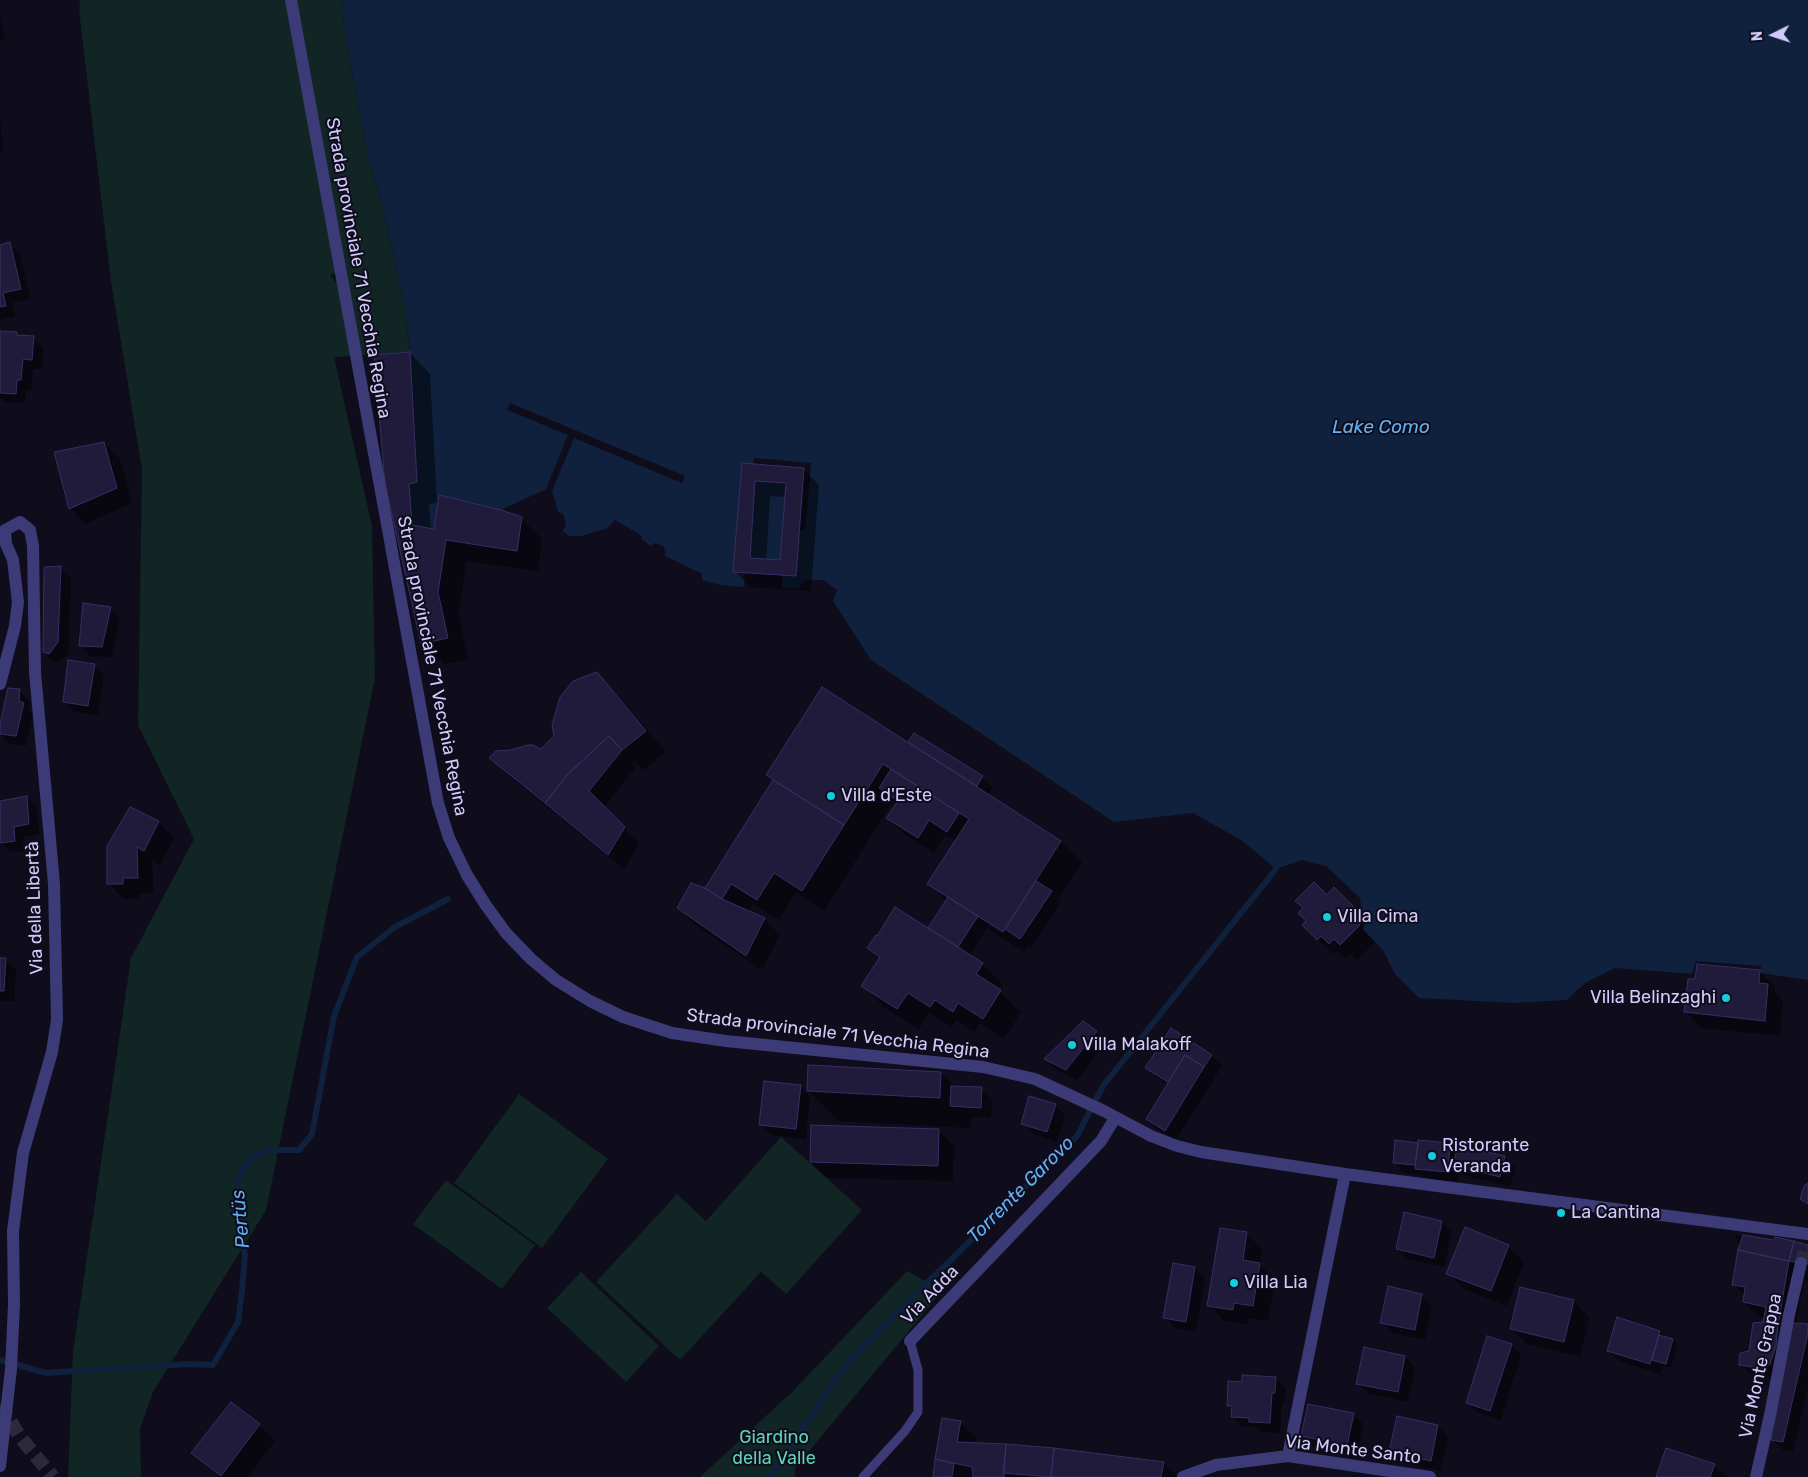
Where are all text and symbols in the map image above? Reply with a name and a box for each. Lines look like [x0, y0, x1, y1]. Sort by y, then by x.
north arrow [1748, 10, 1798, 60]
text: N [1749, 30, 1766, 42]
street label: Strada provinciale 71 Vecchia Regina [321, 116, 395, 420]
water label: Lake Como [1332, 417, 1430, 439]
street label: Strada provinciale 71 Vecchia Regina [392, 514, 472, 818]
place label: Villa d'Este [841, 785, 932, 807]
marker: Villa d'Este [825, 790, 837, 802]
street label: Via della Libertà [22, 841, 48, 975]
place label: Villa Cima [1337, 906, 1418, 928]
marker: Villa Cima [1321, 911, 1333, 923]
place label: Villa Belinzaghi [1590, 987, 1716, 1009]
marker: Villa Belinzaghi [1720, 992, 1732, 1004]
street label: Strada provinciale 71 Vecchia Regina [685, 1005, 991, 1063]
place label: Villa Malakoff [1082, 1034, 1191, 1056]
marker: Villa Malakoff [1066, 1039, 1078, 1051]
water label: Torrente Garovo [963, 1132, 1079, 1248]
place label: Ristorante Veranda [1442, 1135, 1529, 1178]
marker: Ristorante Veranda [1426, 1150, 1438, 1162]
water label: Pertüs [227, 1189, 255, 1249]
place label: La Cantina [1571, 1202, 1660, 1224]
marker: La Cantina [1555, 1207, 1567, 1219]
street label: Via Adda [897, 1261, 963, 1329]
place label: Villa Lia [1244, 1272, 1308, 1294]
marker: Villa Lia [1228, 1277, 1240, 1289]
street label: Via Monte Grappa [1735, 1292, 1787, 1440]
park label: Giardino della Valle [732, 1427, 816, 1470]
street label: Via Monte Santo [1284, 1431, 1422, 1469]

